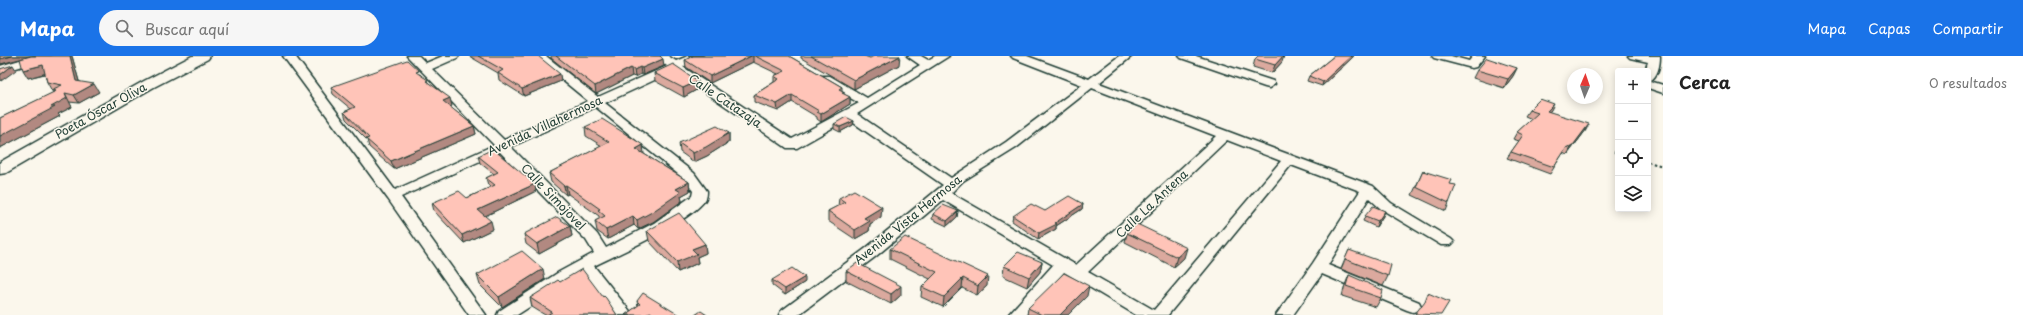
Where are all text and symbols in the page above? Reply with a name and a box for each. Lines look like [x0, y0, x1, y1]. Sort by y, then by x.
search box [99, 10, 379, 46]
text: Mapa [20, 14, 75, 42]
icon: search [113, 17, 135, 39]
text: Buscar aquí [145, 17, 229, 40]
text: Mapa [1808, 18, 1846, 39]
text: Capas [1868, 18, 1910, 39]
text: Compartir [1932, 18, 2003, 39]
north arrow [1567, 68, 1603, 104]
map controls [1615, 68, 1651, 212]
button: + [1615, 68, 1651, 104]
street label: Calle Catazaja [685, 69, 766, 132]
text: Cerca [1679, 69, 1730, 95]
text: 0 resultados [1929, 73, 2007, 92]
street label: Poeta Óscar Oliva [51, 77, 150, 143]
street label: Avenida Villahermosa [484, 90, 606, 160]
button: − [1615, 104, 1651, 140]
button: locate [1615, 140, 1651, 176]
street label: Calle Simojovel [517, 159, 590, 234]
street label: Calle La Antena [1111, 165, 1192, 242]
street label: Avenida Vista Hermosa [850, 170, 966, 268]
button: layers [1615, 176, 1651, 212]

